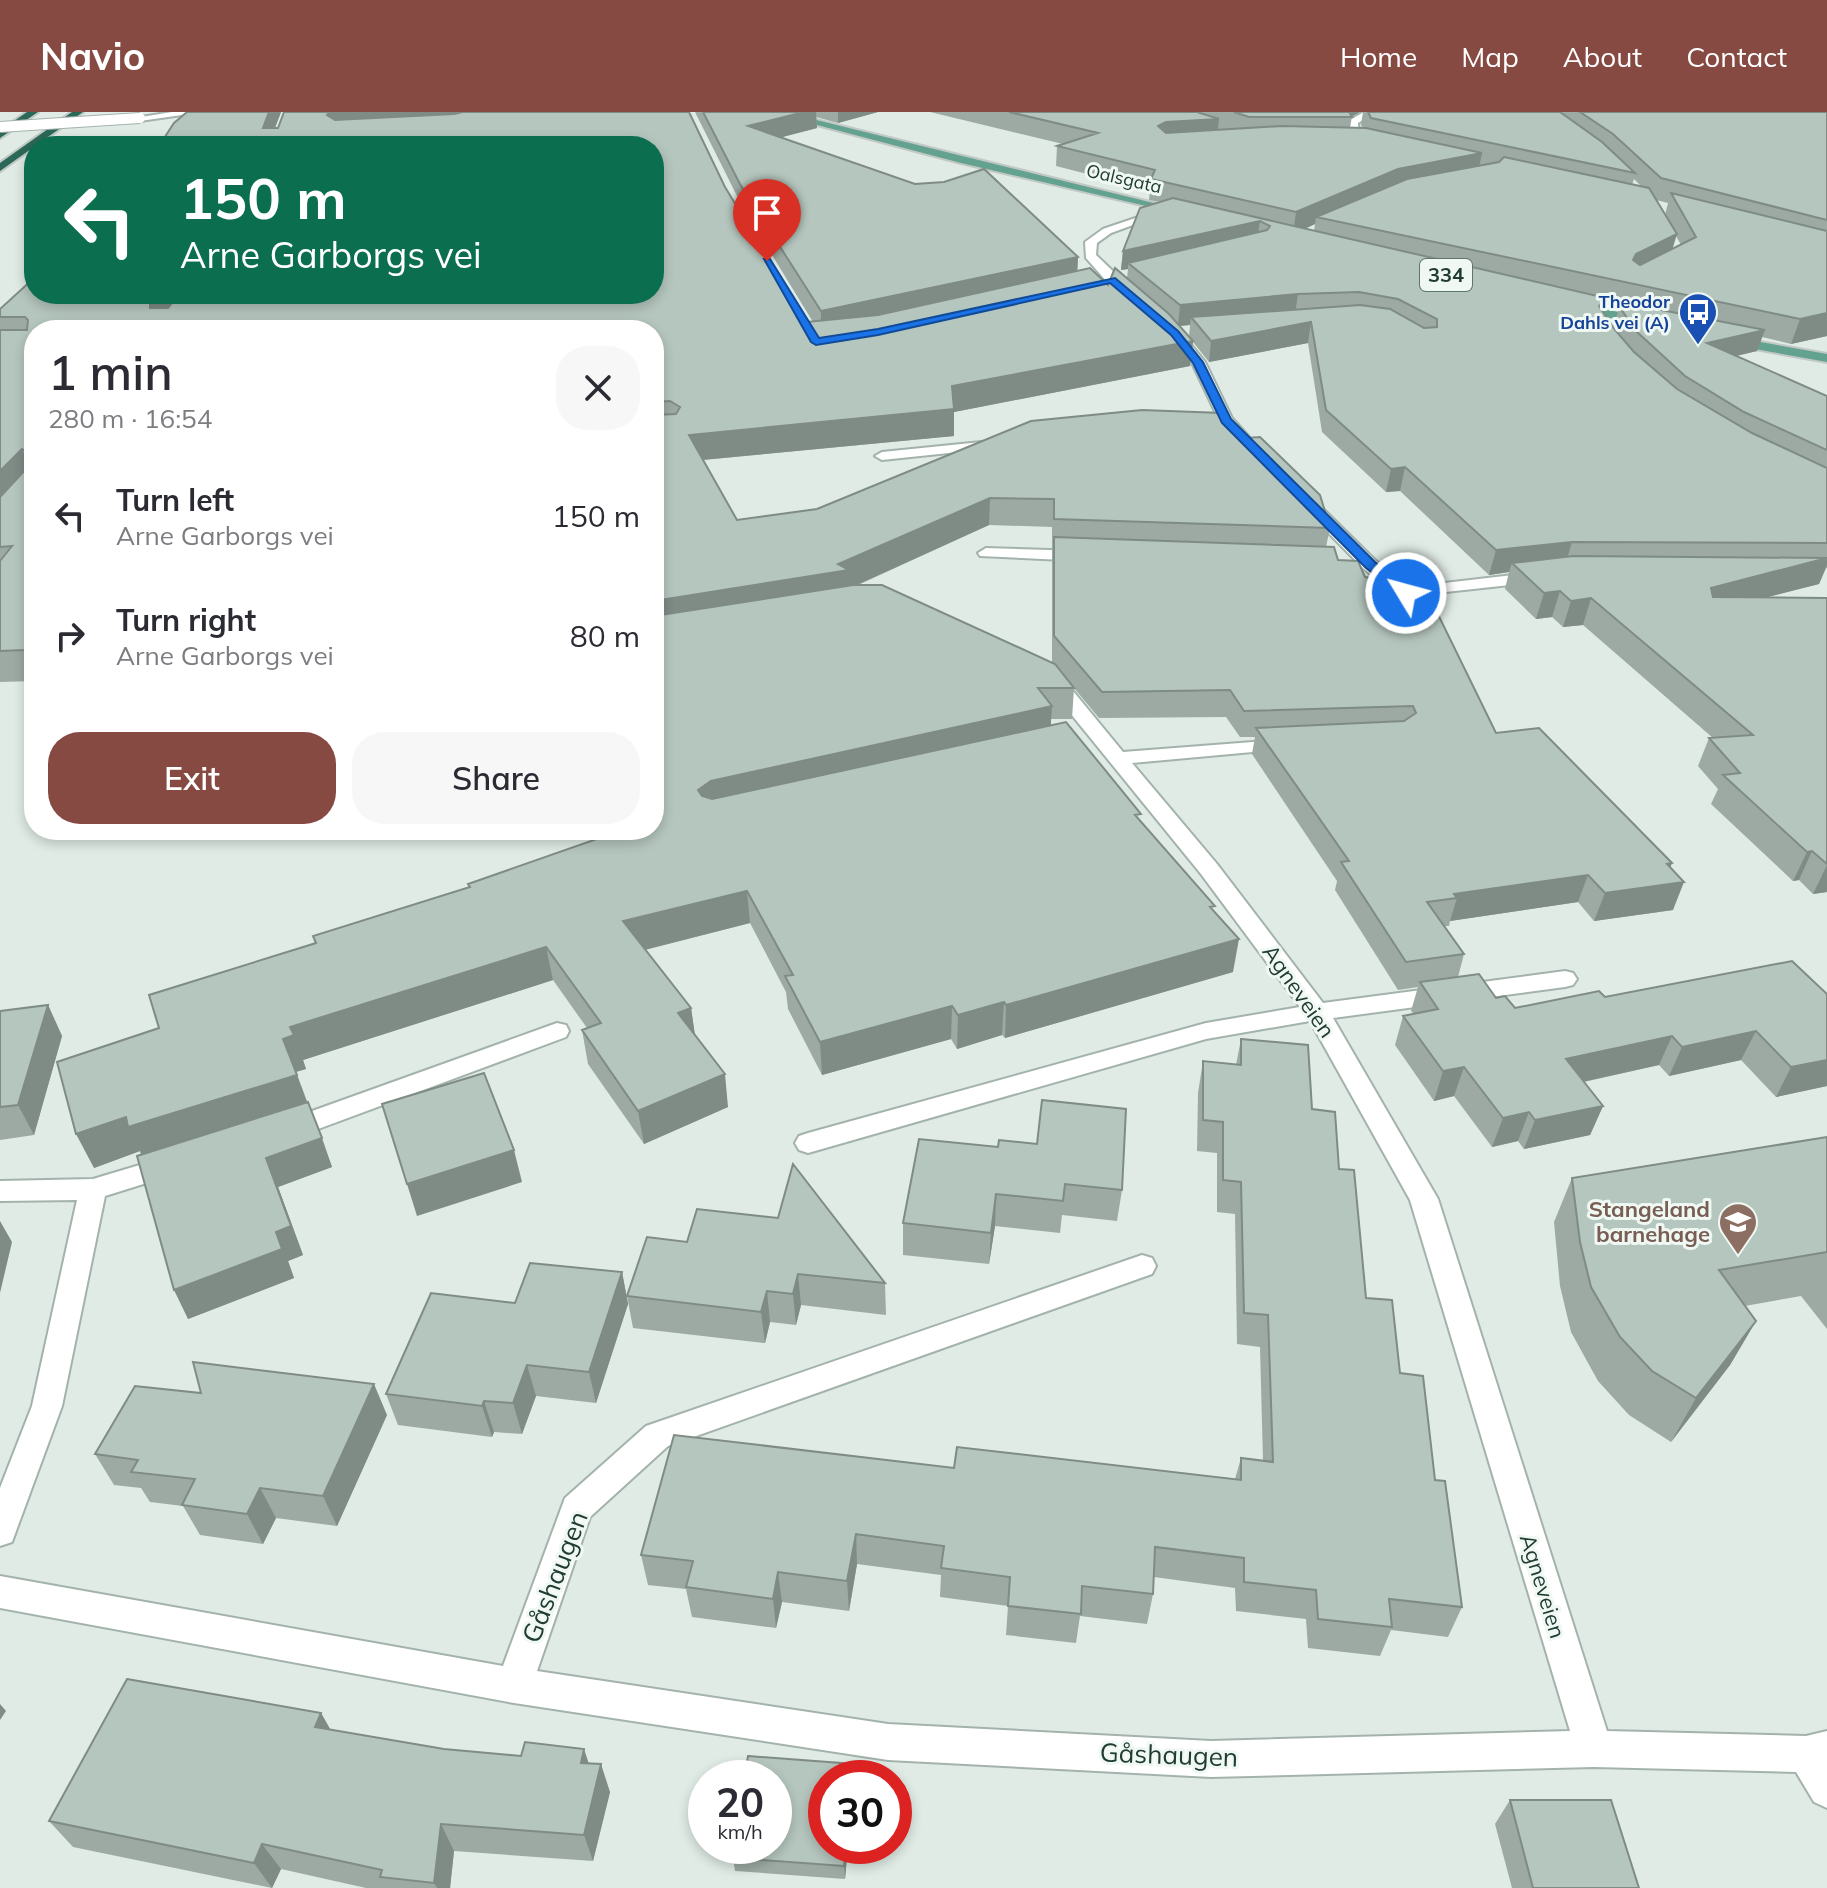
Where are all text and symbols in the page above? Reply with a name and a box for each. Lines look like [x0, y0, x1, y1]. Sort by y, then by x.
text: Navio [40, 32, 145, 80]
text: Home [1340, 39, 1417, 74]
text: Map [1461, 39, 1519, 74]
text: About [1563, 39, 1642, 74]
text: Contact [1686, 39, 1787, 74]
street label: Oalsgata [1084, 159, 1164, 198]
text: 150 m [180, 163, 347, 233]
icon: left [48, 168, 152, 272]
pin [733, 179, 801, 261]
icon: arrive [745, 191, 789, 235]
text: Arne Garborgs vei [180, 232, 482, 277]
road number: 334 [1420, 259, 1472, 291]
place label: Theodor Dahls vei (A) [1560, 290, 1671, 334]
bus stop icon: Theodor Dahls vei (A) [1677, 291, 1719, 346]
text: 1 min [48, 342, 173, 402]
button: close [556, 346, 640, 430]
text: 280 m · 16:54 [48, 402, 212, 435]
text: Turn left [116, 481, 234, 519]
icon: left [48, 494, 92, 538]
text: 150 m [552, 497, 640, 535]
text: Arne Garborgs vei [116, 519, 334, 552]
position arrow [1364, 551, 1448, 635]
text: Turn right [116, 601, 256, 639]
icon: right [48, 614, 92, 658]
text: 80 m [570, 617, 640, 655]
text: Arne Garborgs vei [116, 639, 334, 672]
button: Exit [48, 732, 336, 824]
button: Share [352, 732, 640, 824]
street label: Agneveien [1257, 939, 1341, 1043]
place label: Stangeland barnehage [1589, 1195, 1710, 1248]
school or university icon: Stangeland barnehage [1717, 1201, 1759, 1256]
street label: Gåshaugen [514, 1506, 595, 1647]
street label: Agneveien [1514, 1530, 1572, 1642]
street label: Gåshaugen [1099, 1736, 1239, 1773]
speed limit sign: 30 [808, 1760, 912, 1864]
text: 20 [716, 1777, 764, 1827]
text: km/h [717, 1819, 763, 1844]

